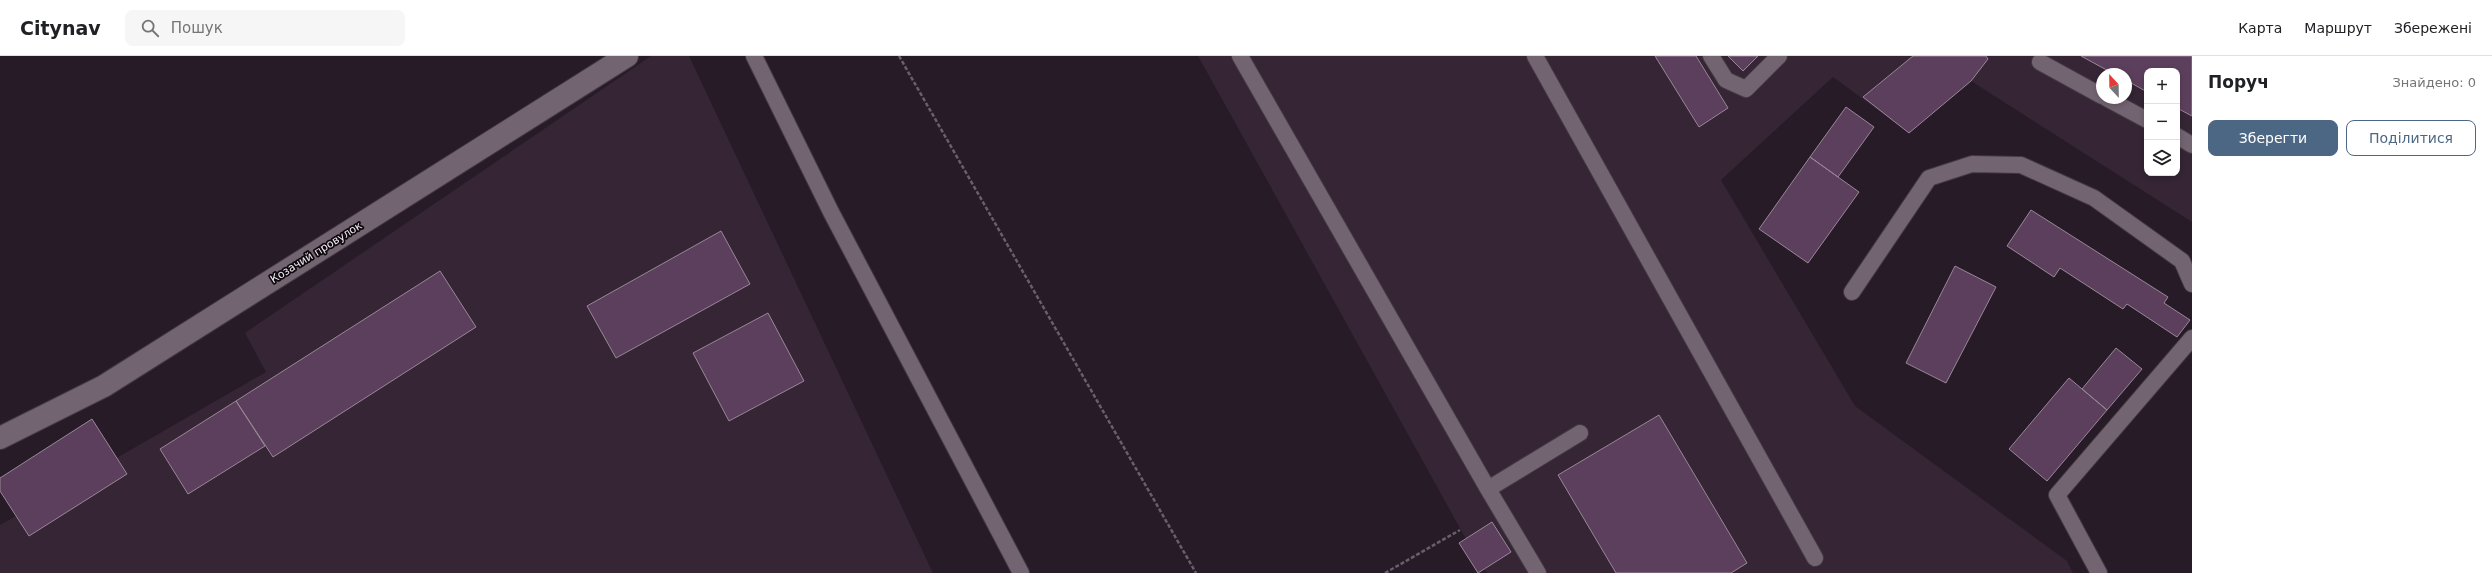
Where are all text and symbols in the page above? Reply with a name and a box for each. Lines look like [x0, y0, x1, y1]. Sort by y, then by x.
search box [125, 10, 405, 46]
text: Citynav [20, 17, 101, 39]
icon: search [139, 17, 161, 39]
text: Пошук [171, 19, 223, 37]
text: Карта [2238, 20, 2282, 36]
text: Маршрут [2304, 20, 2372, 36]
text: Збережені [2394, 20, 2472, 36]
north arrow [2096, 68, 2132, 104]
map controls [2144, 68, 2180, 176]
button: + [2144, 68, 2180, 104]
text: Поруч [2208, 72, 2269, 92]
text: Знайдено: 0 [2393, 75, 2476, 90]
button: − [2144, 104, 2180, 140]
button: Зберегти [2208, 120, 2338, 156]
button: Поділитися [2346, 120, 2476, 156]
button: layers [2144, 140, 2180, 176]
street label: Козачий провулок [268, 219, 365, 286]

